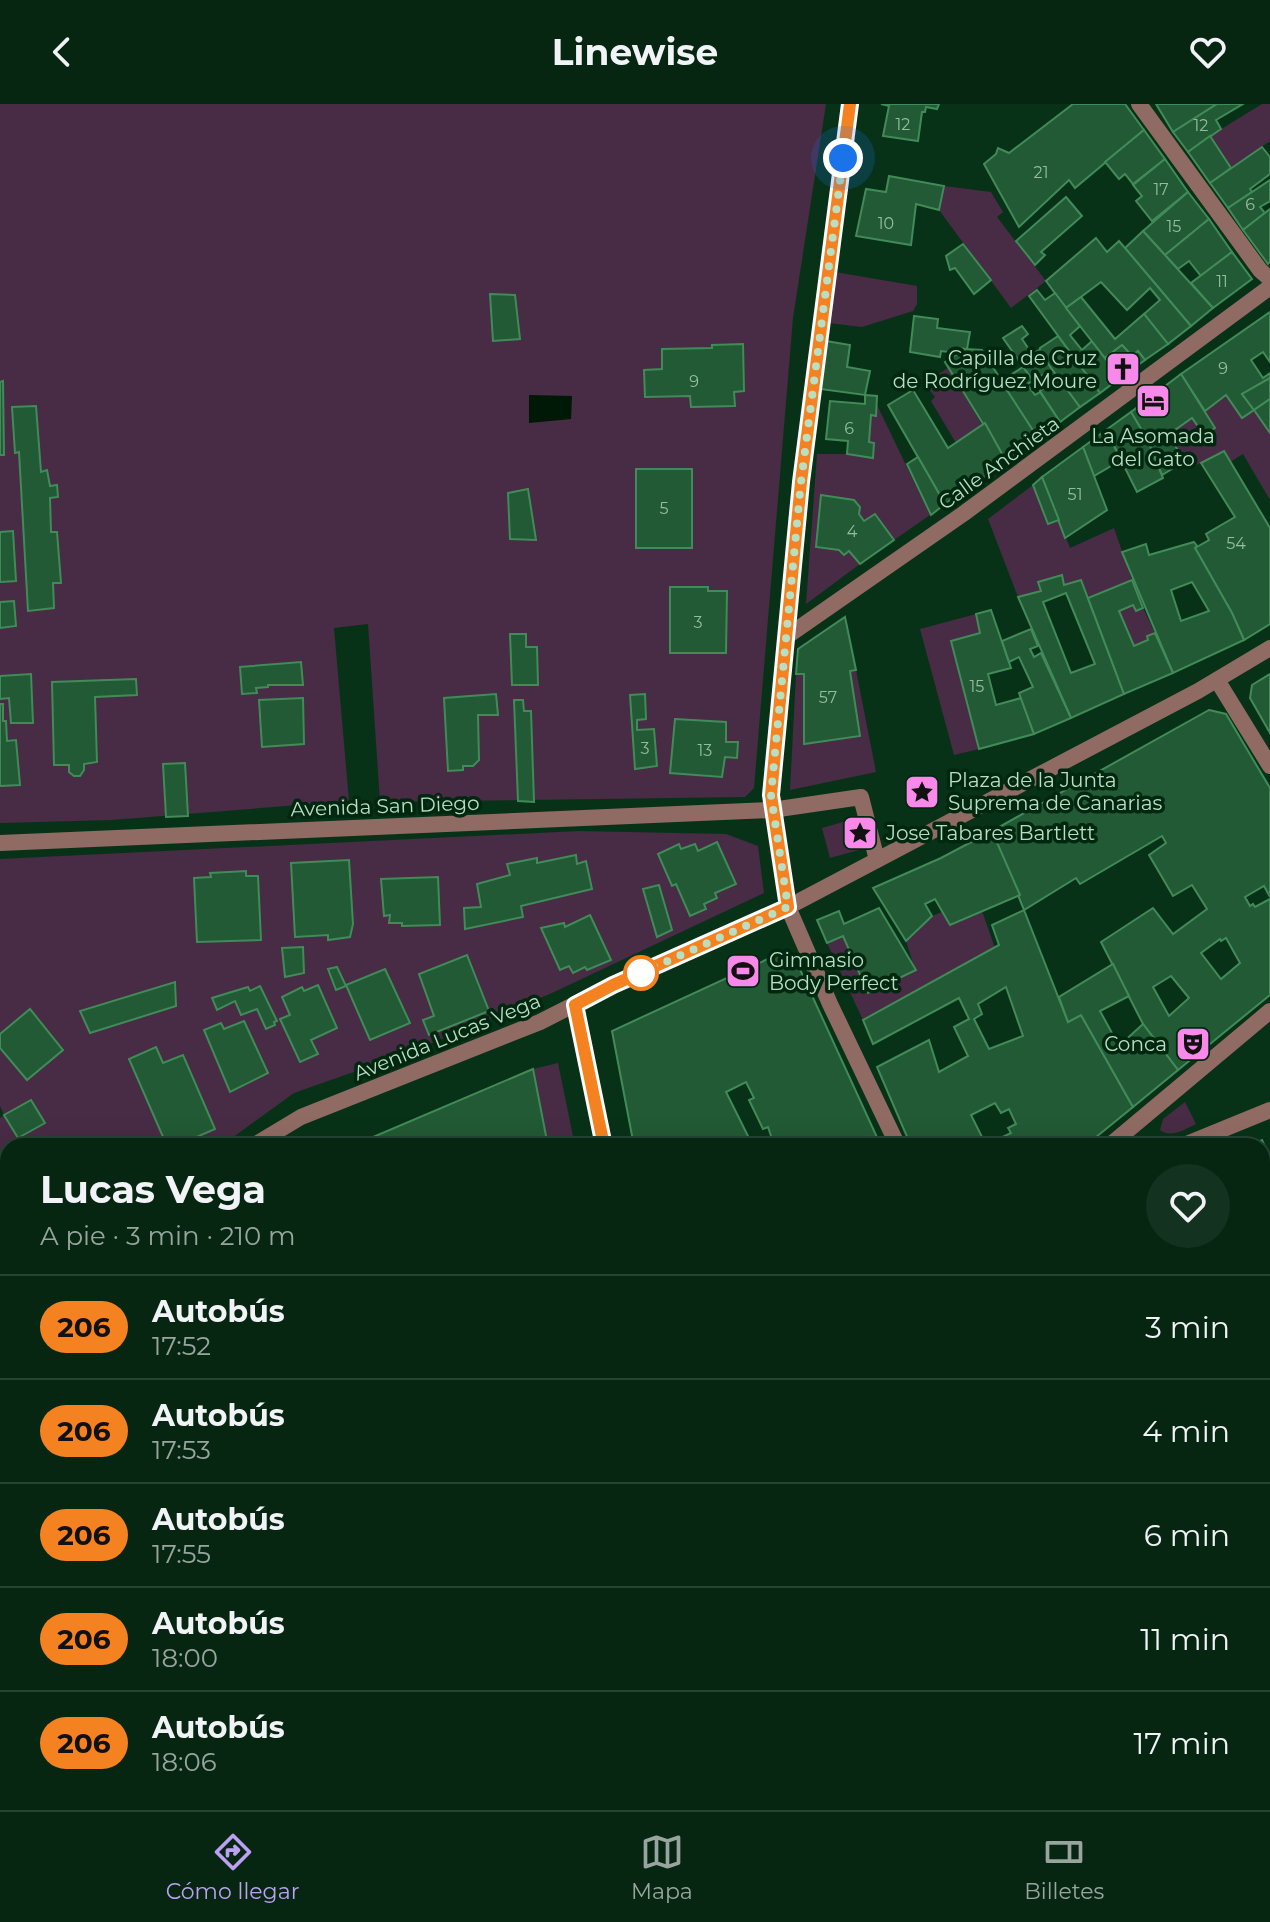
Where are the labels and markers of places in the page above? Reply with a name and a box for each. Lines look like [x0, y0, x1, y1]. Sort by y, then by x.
place label: Capilla de Cruz de Rodríguez Moure [893, 346, 1097, 393]
church icon: Capilla de Cruz de Rodríguez Moure [1104, 350, 1142, 388]
hotel icon: La Asomada del Gato [1134, 382, 1172, 420]
place label: La Asomada del Gato [1091, 424, 1215, 471]
place label: Plaza de la Junta Suprema de Canarias [948, 768, 1162, 815]
place icon: Plaza de la Junta Suprema de Canarias [903, 773, 941, 811]
place icon: Jose Tabares Bartlett [841, 814, 879, 852]
place label: Jose Tabares Bartlett [885, 821, 1095, 845]
place label: Gimnasio Body Perfect [769, 948, 899, 995]
sports icon: Gimnasio Body Perfect [724, 952, 762, 990]
unlabelled marker [624, 956, 658, 990]
theatre icon: Conca [1174, 1025, 1212, 1063]
place label: Conca [1104, 1032, 1167, 1056]

